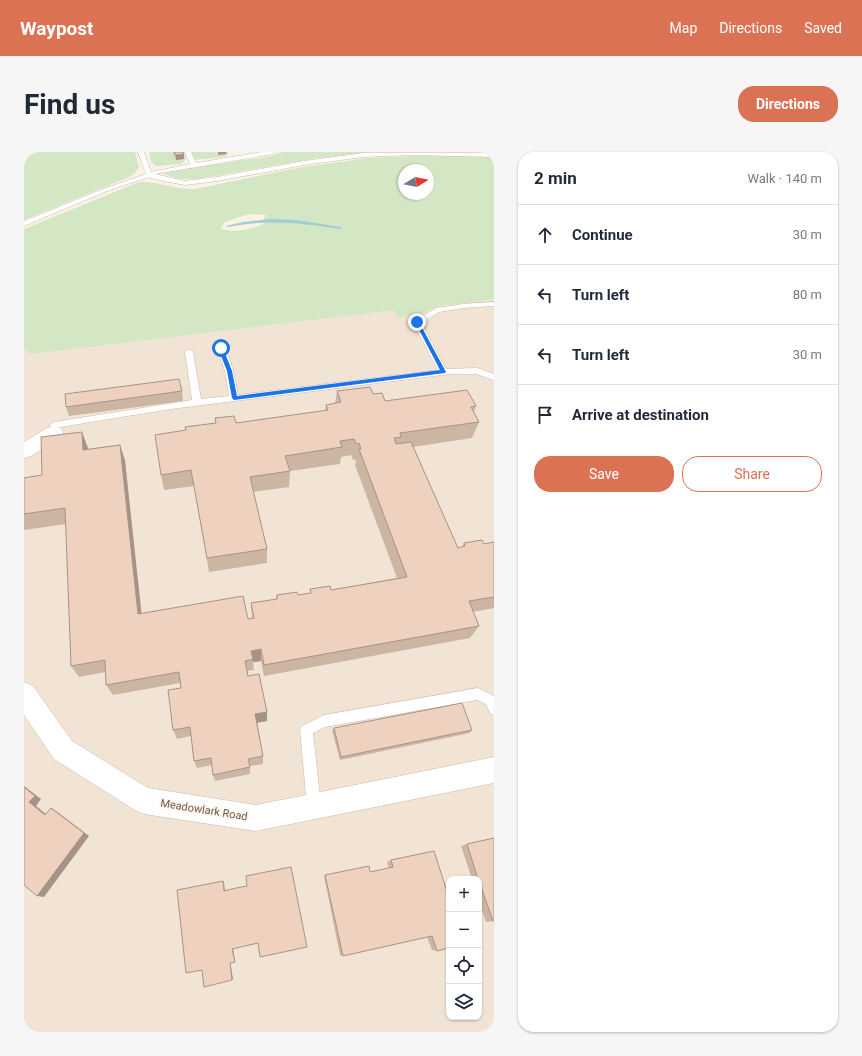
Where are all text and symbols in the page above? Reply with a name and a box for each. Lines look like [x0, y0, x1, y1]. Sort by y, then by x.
text: Waypost [20, 17, 94, 40]
text: Map [670, 20, 697, 36]
text: Directions [719, 20, 782, 36]
text: Saved [804, 20, 842, 36]
button: Directions [738, 86, 838, 122]
text: Find us [24, 88, 115, 121]
north arrow [398, 164, 434, 200]
text: 2 min [534, 168, 577, 188]
text: Walk · 140 m [747, 171, 822, 186]
icon: ahead [534, 224, 556, 246]
text: Continue [572, 226, 633, 244]
text: 30 m [793, 227, 822, 242]
icon: left [534, 284, 556, 306]
text: Turn left [572, 286, 629, 304]
text: 80 m [793, 287, 822, 302]
route end [408, 313, 426, 331]
route start [212, 339, 230, 357]
icon: left [534, 344, 556, 366]
text: Turn left [572, 346, 629, 364]
text: 30 m [793, 347, 822, 362]
icon: arrive [534, 404, 556, 426]
text: Arrive at destination [572, 406, 709, 424]
button: Save [534, 456, 674, 492]
button: Share [682, 456, 822, 492]
street label: Meadowlark Road [159, 797, 249, 823]
map controls [446, 876, 482, 1020]
button: + [446, 876, 482, 912]
button: − [446, 912, 482, 948]
button: locate [446, 948, 482, 984]
button: layers [446, 984, 482, 1020]

